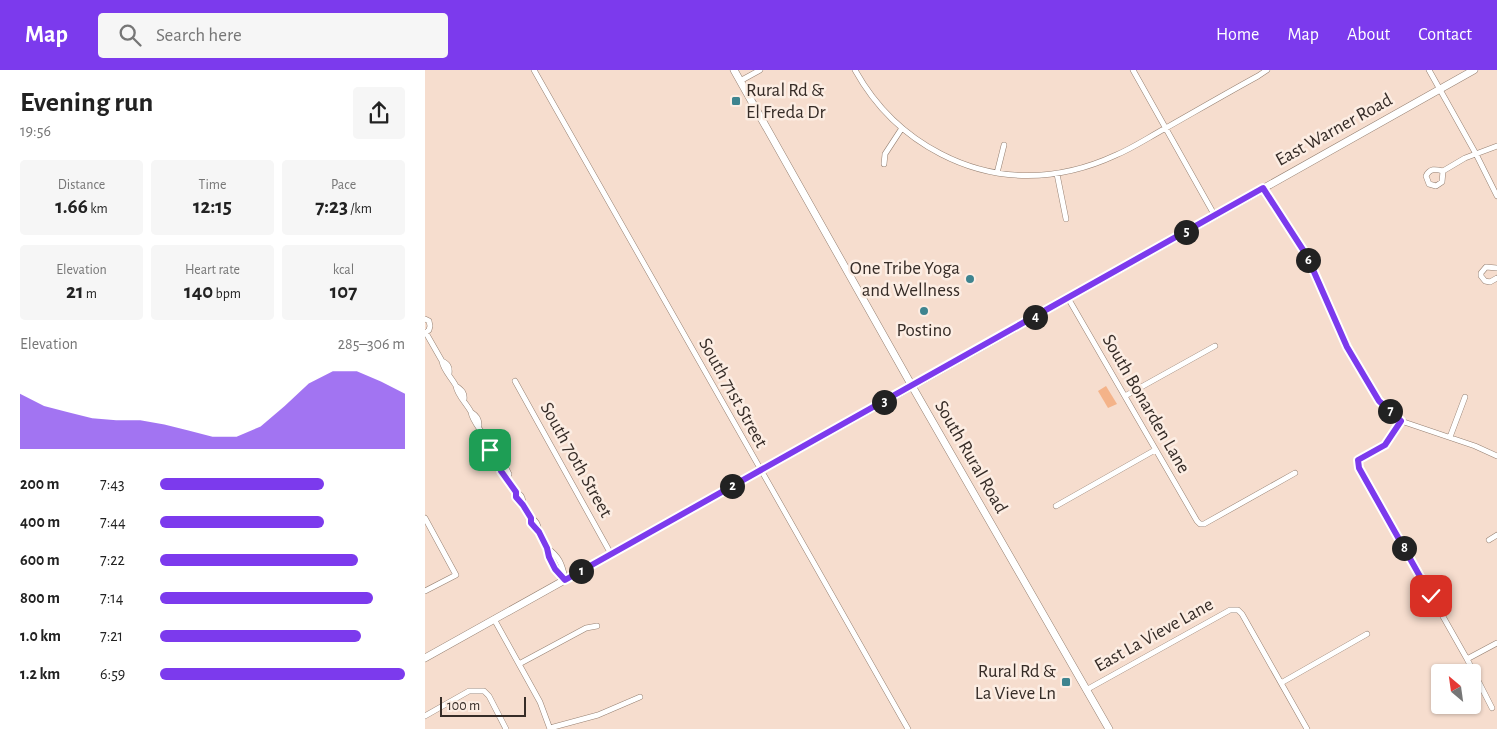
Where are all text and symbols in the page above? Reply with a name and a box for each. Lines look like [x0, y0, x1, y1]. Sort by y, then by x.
search box [98, 13, 448, 58]
icon: search [116, 21, 144, 49]
text: Map [25, 23, 68, 47]
text: Search here [156, 26, 242, 45]
text: Home [1216, 26, 1259, 44]
text: Map [1287, 26, 1319, 44]
text: About [1347, 26, 1390, 44]
text: Contact [1418, 26, 1472, 44]
place label: Rural Rd & El Freda Dr [746, 81, 826, 122]
button: share [353, 87, 405, 139]
text: Evening run [20, 89, 153, 117]
street label: East Warner Road [1273, 90, 1396, 170]
marker: Rural Rd & El Freda Dr [730, 95, 742, 107]
text: 19:56 [20, 123, 51, 139]
text: Distance [58, 178, 105, 192]
text: Time [199, 178, 226, 192]
text: Pace [331, 178, 356, 192]
text: 1.66 [55, 196, 88, 217]
text: 12:15 [193, 196, 232, 217]
text: 7:23 [315, 196, 348, 217]
text: km [88, 202, 108, 216]
text: /km [348, 202, 372, 216]
pin: 5 [1173, 220, 1199, 244]
text: 5 [1183, 225, 1190, 239]
pin: 6 [1295, 248, 1321, 272]
text: 6 [1305, 253, 1312, 267]
place label: One Tribe Yoga and Wellness [850, 259, 960, 300]
text: Elevation [56, 263, 107, 277]
text: Heart rate [185, 263, 240, 277]
text: kcal [333, 263, 354, 277]
marker: One Tribe Yoga and Wellness [964, 273, 976, 285]
text: 21 [66, 281, 83, 302]
text: 140 [184, 281, 213, 302]
text: 107 [330, 281, 357, 302]
text: m [83, 287, 97, 301]
text: bpm [213, 287, 241, 301]
pin: 4 [1023, 304, 1047, 330]
marker: Postino [918, 305, 930, 317]
text: 4 [1032, 310, 1039, 324]
place label: Postino [896, 321, 952, 340]
street label: South Bonarden Lane [1099, 331, 1193, 477]
street label: South 71st Street [695, 335, 771, 451]
text: Elevation [20, 336, 78, 352]
text: 285–306 m [338, 336, 405, 352]
pin: 3 [871, 390, 897, 414]
text: 3 [881, 395, 888, 409]
street label: South Rural Road [931, 397, 1011, 517]
pin: 7 [1377, 398, 1403, 424]
street label: South 70th Street [537, 399, 615, 521]
text: 7 [1387, 404, 1394, 418]
pin [469, 429, 511, 471]
icon: arrive [476, 436, 504, 464]
pin: 2 [719, 474, 745, 498]
text: 200 m [20, 476, 60, 492]
text: 7:43 [100, 476, 125, 492]
text: 2 [729, 479, 736, 493]
text: 400 m [20, 514, 60, 530]
text: 7:44 [100, 514, 126, 530]
pin: 8 [1391, 536, 1417, 560]
text: 8 [1401, 541, 1408, 555]
text: 600 m [20, 552, 60, 568]
text: 7:22 [100, 552, 125, 568]
pin: 1 [569, 558, 593, 584]
text: 1 [579, 564, 584, 578]
pin [1410, 575, 1452, 617]
icon: check [1417, 582, 1445, 610]
text: 800 m [20, 590, 60, 606]
text: 7:14 [100, 590, 124, 606]
street label: East La Vieve Lane [1091, 595, 1217, 675]
text: 1.0 km [20, 628, 61, 644]
text: 7:21 [100, 628, 123, 644]
place label: Rural Rd & La Vieve Ln [975, 662, 1056, 703]
north arrow [1431, 664, 1481, 714]
map controls [1431, 664, 1481, 714]
text: 1.2 km [20, 666, 60, 682]
text: 6:59 [100, 666, 125, 682]
marker: Rural Rd & La Vieve Ln [1060, 676, 1072, 688]
scale bar [440, 694, 526, 717]
text: 100 m [447, 699, 480, 713]

